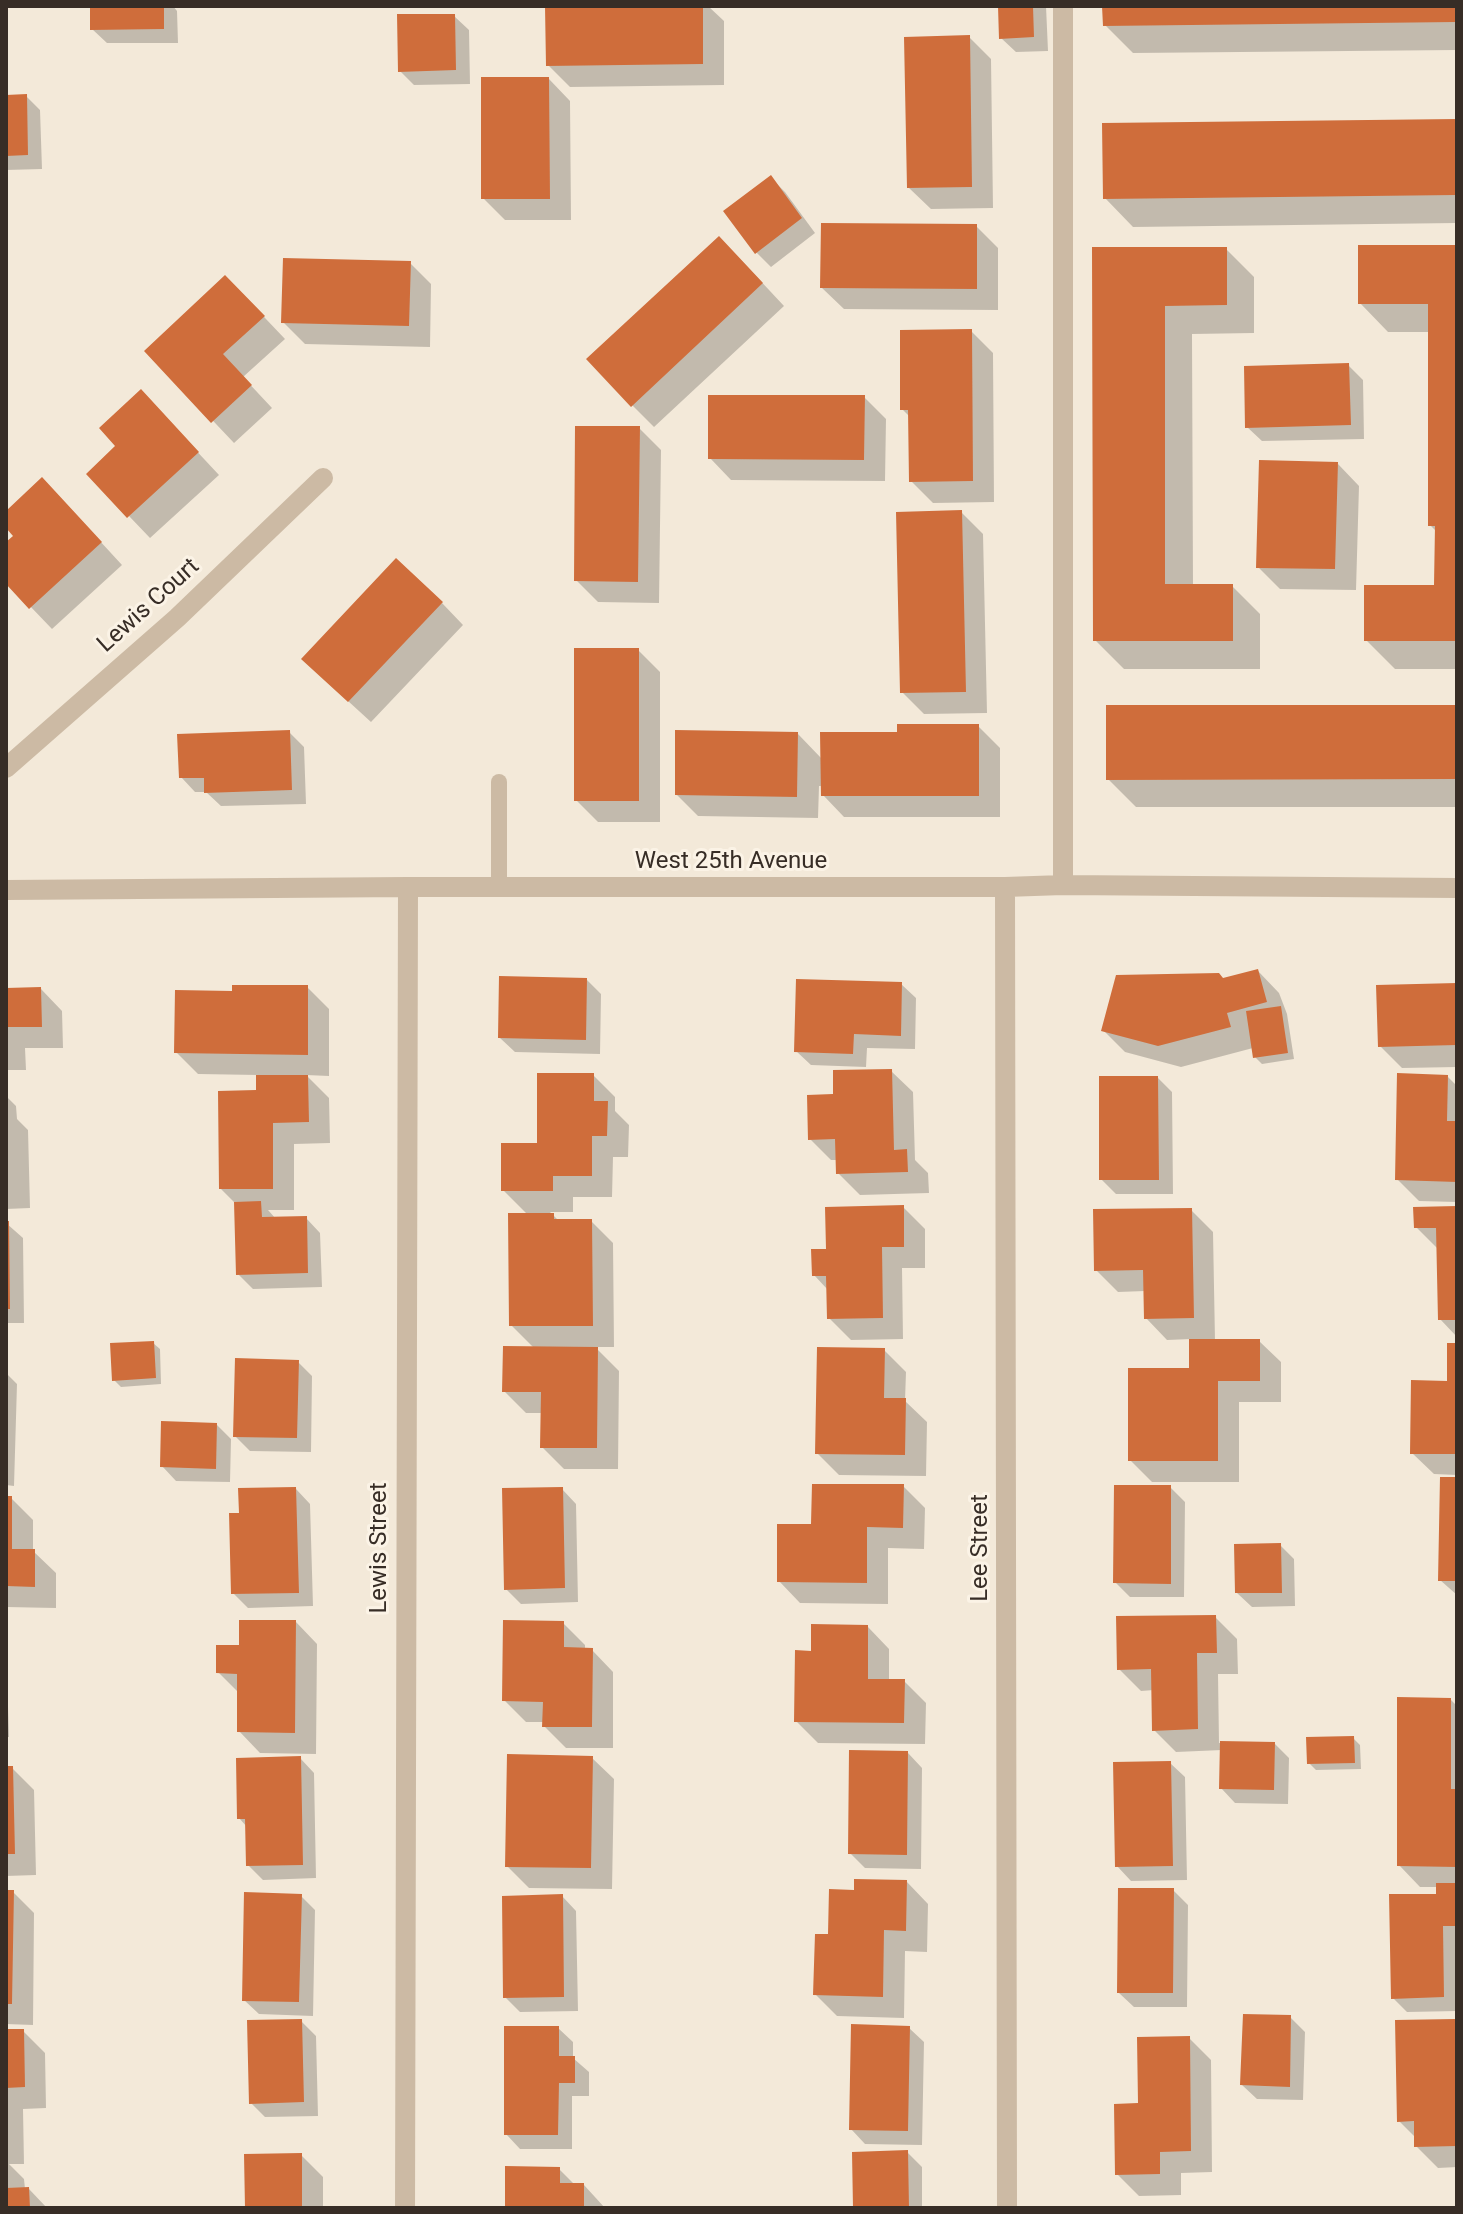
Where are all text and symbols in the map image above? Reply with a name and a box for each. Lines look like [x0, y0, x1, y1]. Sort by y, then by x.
street label: Lewis Court [92, 553, 206, 659]
street label: West 25th Avenue [635, 848, 827, 876]
street label: Lewis Street [366, 1482, 394, 1614]
street label: Lee Street [967, 1494, 995, 1602]

